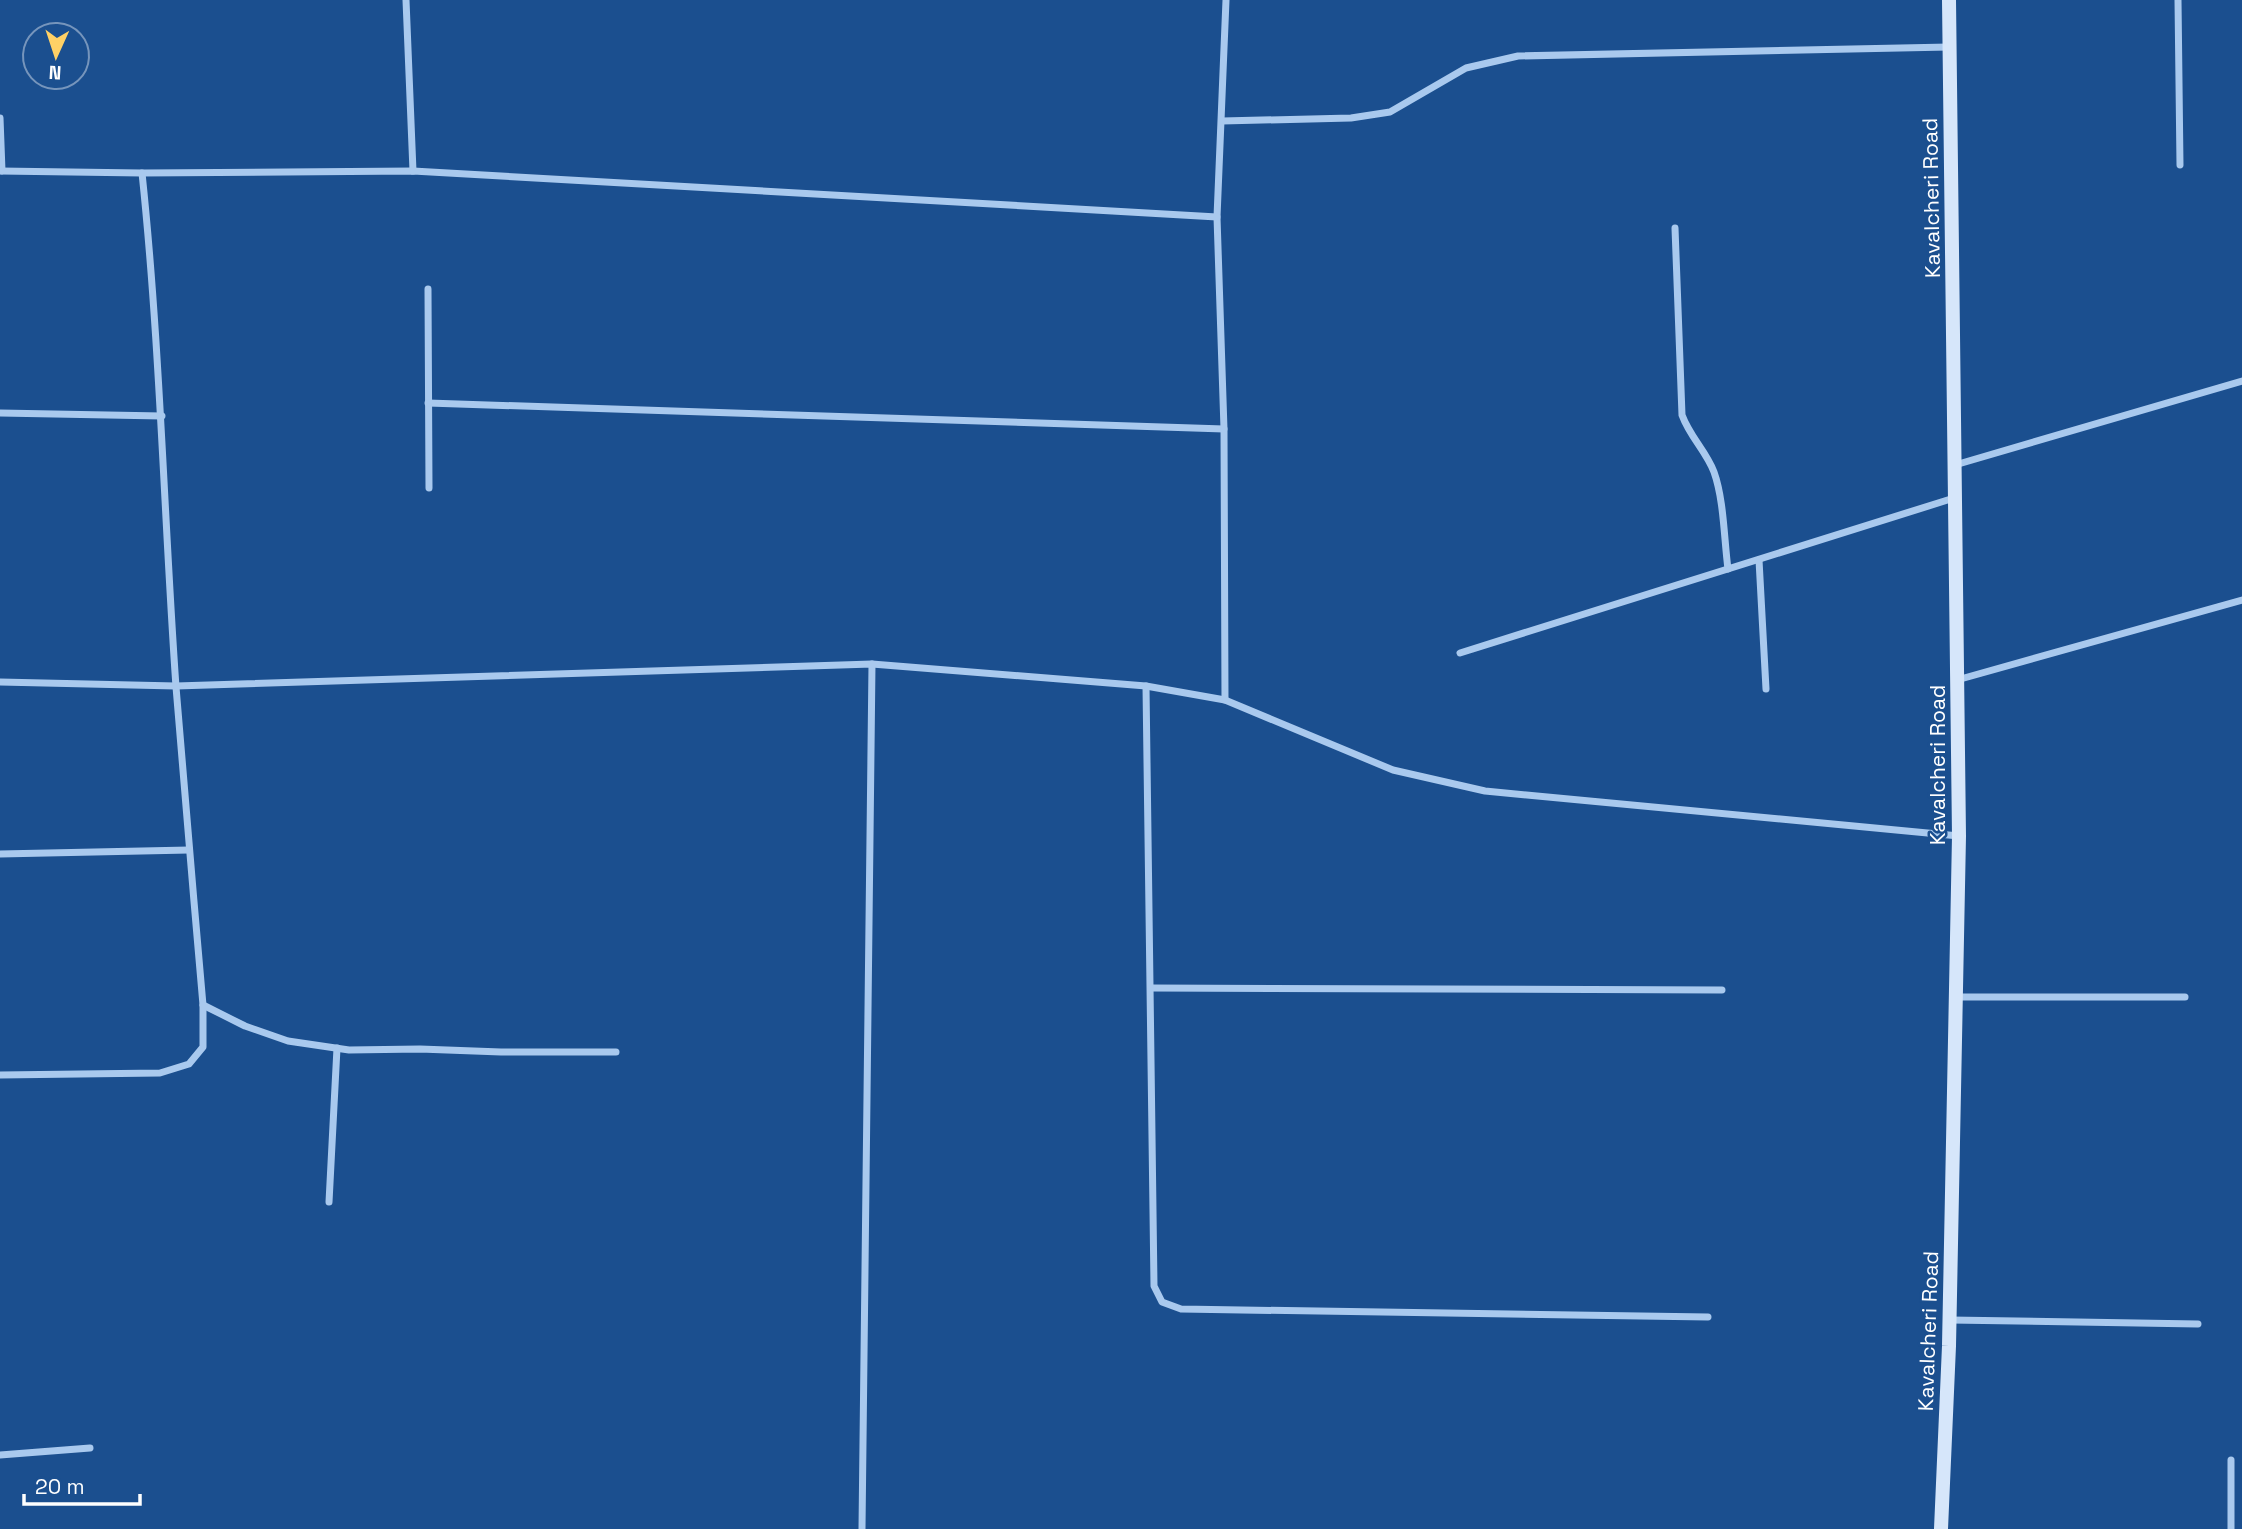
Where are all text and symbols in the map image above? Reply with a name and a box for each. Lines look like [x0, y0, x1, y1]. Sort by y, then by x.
north arrow [21, 21, 91, 91]
text: N [48, 60, 62, 85]
street label: Kavalcheri Road [1916, 118, 1946, 278]
street label: Kavalcheri Road [1924, 685, 1951, 845]
street label: Kavalcheri Road [1912, 1250, 1944, 1412]
scale bar [24, 1462, 140, 1506]
text: 20 m [35, 1473, 85, 1500]

